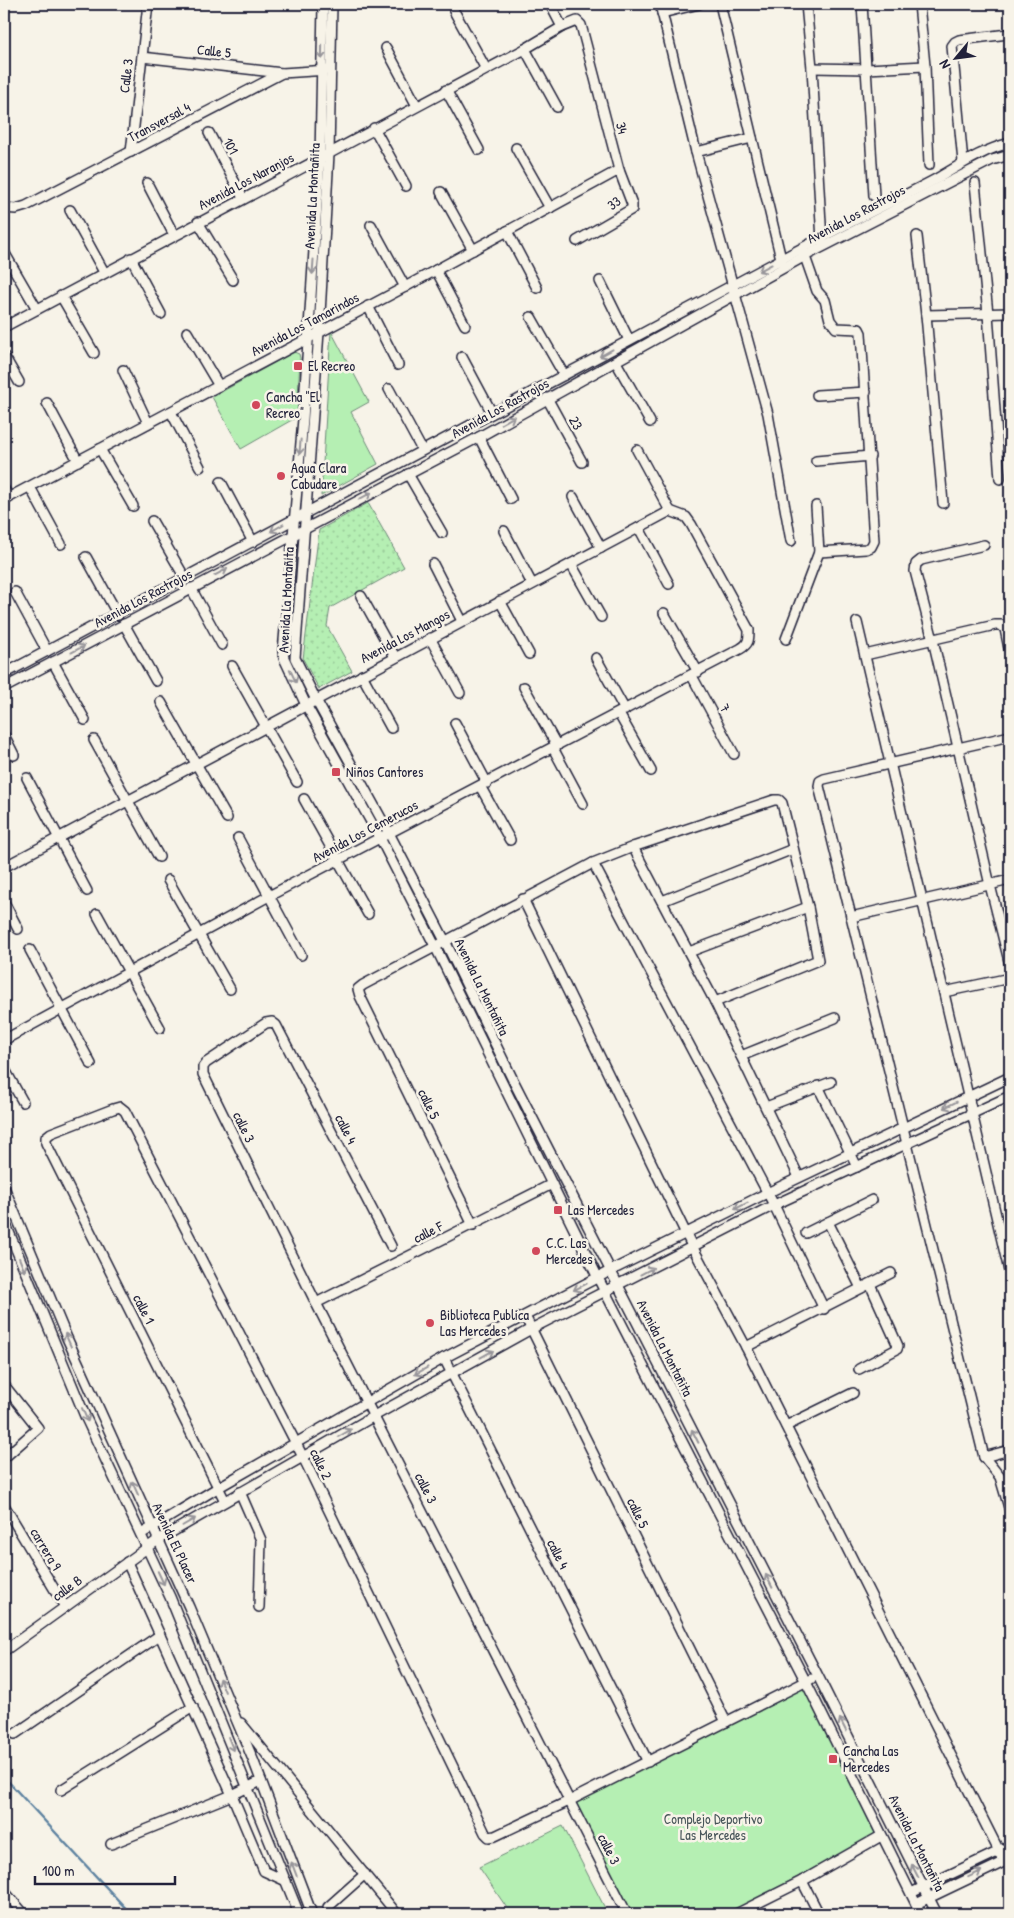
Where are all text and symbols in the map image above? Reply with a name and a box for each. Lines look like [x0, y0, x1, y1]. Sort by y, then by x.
north arrow [932, 32, 982, 82]
street label: Calle 5 [196, 39, 232, 62]
one-way arrow [317, 44, 327, 60]
text: N [934, 56, 954, 72]
street label: Calle 3 [114, 58, 137, 94]
street label: Transversal 4 [124, 97, 194, 146]
street label: 34 [612, 120, 633, 136]
street label: 101 [219, 134, 244, 157]
street label: Avenida La Montañita [299, 142, 324, 249]
street label: Avenida Los Naranjos [195, 147, 297, 215]
street label: Avenida Los Rastrojos [803, 180, 909, 248]
street label: 33 [603, 191, 624, 214]
one-way arrow [308, 259, 317, 275]
one-way arrow [757, 263, 772, 273]
street label: Avenida Los Tamarindos [248, 287, 362, 360]
one-way arrow [599, 348, 613, 358]
place label: El Recreo [308, 356, 355, 375]
marker: El Recreo [292, 360, 304, 372]
street label: Avenida Los Rastrojos [448, 373, 552, 443]
place label: Cancha "El Recreo" [266, 387, 320, 422]
marker: Cancha "El Recreo" [250, 399, 262, 411]
street label: 23 [565, 413, 588, 433]
one-way arrow [501, 415, 516, 425]
one-way arrow [296, 439, 305, 455]
place label: Agua Clara Cabudare [291, 458, 347, 493]
marker: Agua Clara Cabudare [275, 470, 287, 482]
one-way arrow [357, 491, 372, 501]
one-way arrow [270, 523, 285, 533]
street label: Avenida La Montañita [273, 546, 298, 653]
street label: Avenida Los Rastrojos [90, 564, 196, 632]
one-way arrow [213, 567, 228, 576]
street label: Avenida Los Mangos [357, 604, 453, 668]
one-way arrow [70, 644, 85, 654]
one-way arrow [288, 669, 298, 684]
street label: 7 [715, 700, 735, 715]
place label: Niños Cantores [346, 762, 423, 781]
marker: Niños Cantores [330, 766, 342, 778]
street label: Avenida Los Cemerucos [309, 795, 421, 866]
street label: Avenida La Montañita [451, 935, 514, 1039]
street label: calle 5 [414, 1085, 445, 1122]
one-way arrow [943, 1100, 958, 1110]
street label: calle 3 [229, 1108, 260, 1145]
street label: calle 4 [331, 1111, 362, 1147]
place label: Las Mercedes [568, 1200, 634, 1219]
one-way arrow [734, 1202, 749, 1211]
marker: Las Mercedes [552, 1204, 564, 1216]
street label: calle F [410, 1216, 447, 1247]
place label: C.C. Las Mercedes [546, 1233, 593, 1268]
marker: C.C. Las Mercedes [530, 1245, 542, 1257]
one-way arrow [18, 1257, 27, 1272]
one-way arrow [639, 1266, 654, 1276]
one-way arrow [573, 1283, 588, 1292]
street label: calle 1 [129, 1291, 160, 1327]
street label: Avenida La Montañita [633, 1296, 698, 1400]
place label: Biblioteca Publica Las Mercedes [440, 1305, 529, 1340]
marker: Biblioteca Publica Las Mercedes [424, 1317, 436, 1329]
one-way arrow [63, 1333, 73, 1348]
one-way arrow [479, 1349, 494, 1358]
one-way arrow [414, 1367, 429, 1377]
one-way arrow [80, 1407, 90, 1422]
one-way arrow [337, 1427, 351, 1437]
one-way arrow [690, 1429, 699, 1444]
street label: calle 2 [306, 1445, 337, 1483]
street label: calle 3 [411, 1469, 442, 1506]
one-way arrow [129, 1481, 139, 1496]
street label: calle 5 [623, 1494, 654, 1531]
street label: Avenida El Placer [148, 1499, 203, 1587]
one-way arrow [181, 1517, 195, 1527]
street label: carrera 9 [26, 1524, 67, 1574]
street label: calle 4 [543, 1536, 574, 1572]
street label: calle B [48, 1570, 86, 1605]
one-way arrow [157, 1570, 166, 1585]
one-way arrow [764, 1573, 774, 1588]
one-way arrow [216, 1678, 226, 1693]
one-way arrow [838, 1718, 847, 1733]
one-way arrow [227, 1736, 236, 1751]
place label: Cancha Las Mercedes [843, 1741, 899, 1776]
marker: Cancha Las Mercedes [827, 1753, 839, 1765]
street label: Avenida La Montañita [885, 1791, 950, 1895]
park label: Complejo Deportivo Las Mercedes [664, 1809, 763, 1844]
street label: calle 3 [594, 1830, 625, 1867]
scale bar [35, 1853, 175, 1885]
text: 100 m [42, 1860, 75, 1881]
one-way arrow [289, 1862, 298, 1877]
one-way arrow [910, 1864, 920, 1879]
one-way arrow [967, 1869, 982, 1879]

